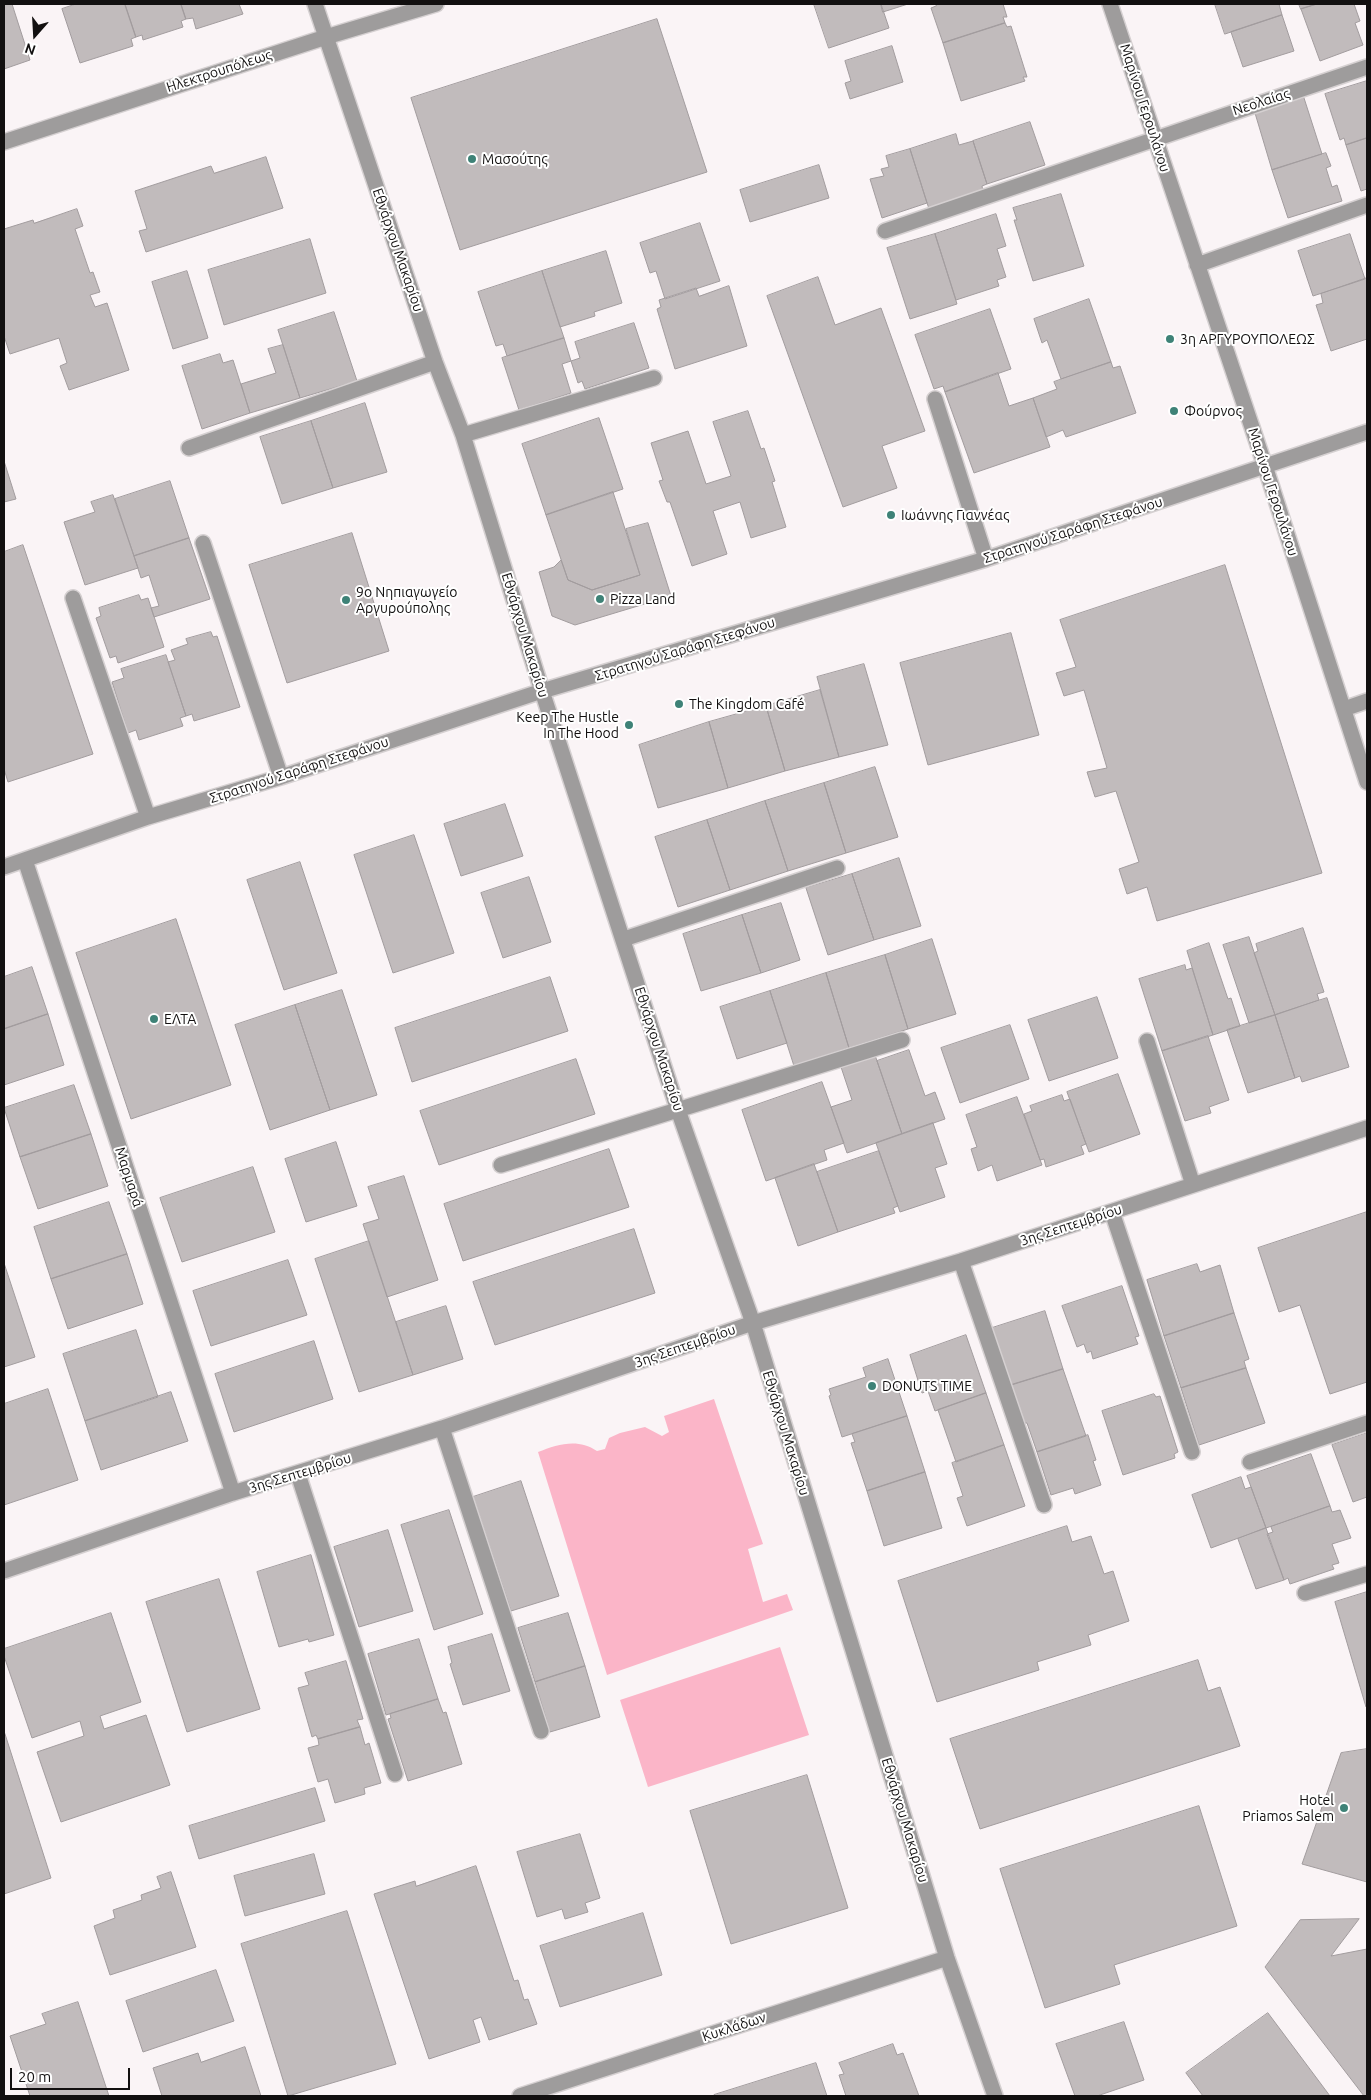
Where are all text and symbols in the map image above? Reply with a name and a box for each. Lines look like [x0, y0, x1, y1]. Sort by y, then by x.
north arrow [10, 10, 60, 60]
text: N [23, 40, 38, 58]
street label: Μαρίνου Γερουλάνου [1116, 42, 1174, 174]
street label: Ηλεκτρουπόλεως [164, 46, 274, 96]
street label: Νεολαίας [1230, 85, 1292, 119]
place label: Μασούτης [482, 151, 548, 167]
marker: Μασούτης [466, 153, 478, 165]
street label: Εθνάρχου Μακαρίου [369, 186, 427, 314]
place label: 3η ΑΡΓΥΡΟΥΠΟΛΕΩΣ [1180, 331, 1315, 347]
marker: 3η ΑΡΓΥΡΟΥΠΟΛΕΩΣ [1164, 333, 1176, 345]
place label: Φούρνος [1184, 403, 1242, 419]
marker: Φούρνος [1168, 405, 1180, 417]
street label: Μαρίνου Γερουλάνου [1244, 426, 1302, 558]
street label: Στρατηγού Σαράφη Στεφάνου [981, 493, 1165, 567]
place label: Ιωάννης Γιαννέας [901, 507, 1009, 523]
marker: Ιωάννης Γιαννέας [885, 509, 897, 521]
street label: Εθνάρχου Μακαρίου [498, 571, 552, 699]
place label: 9ο Νηπιαγωγείο Αργυρούπολης [356, 584, 457, 616]
place label: Pizza Land [610, 591, 676, 607]
marker: Pizza Land [594, 593, 606, 605]
marker: 9ο Νηπιαγωγείο Αργυρούπολης [340, 594, 352, 606]
street label: Στρατηγού Σαράφη Στεφάνου [593, 614, 777, 684]
place label: The Kingdom Café [689, 696, 804, 712]
marker: The Kingdom Café [673, 698, 685, 710]
place label: Keep The Hustle In The Hood [516, 709, 619, 742]
marker: Keep The Hustle In The Hood [623, 719, 635, 731]
street label: Στρατηγού Σαράφη Στεφάνου [207, 733, 391, 807]
street label: Εθνάρχου Μακαρίου [631, 985, 687, 1113]
place label: ΕΛΤΑ [164, 1011, 196, 1027]
marker: ΕΛΤΑ [148, 1013, 160, 1025]
street label: Μαρμαρά [111, 1145, 147, 1209]
street label: 3ης Σεπτεμβρίου [1018, 1201, 1124, 1249]
street label: 3ης Σεπτεμβρίου [632, 1321, 738, 1371]
street label: Εθνάρχου Μακαρίου [759, 1369, 813, 1497]
place label: DONUTS TIME [882, 1378, 972, 1394]
marker: DONUTS TIME [866, 1380, 878, 1392]
street label: 3ης Σεπτεμβρίου [247, 1449, 353, 1497]
street label: Εθνάρχου Μακαρίου [878, 1756, 932, 1884]
place label: Hotel Priamos Salem [1242, 1792, 1334, 1824]
marker: Hotel Priamos Salem [1338, 1802, 1350, 1814]
street label: Κυκλάδων [700, 2009, 768, 2045]
scale bar [12, 2058, 132, 2090]
text: 20 m [18, 2068, 51, 2085]

